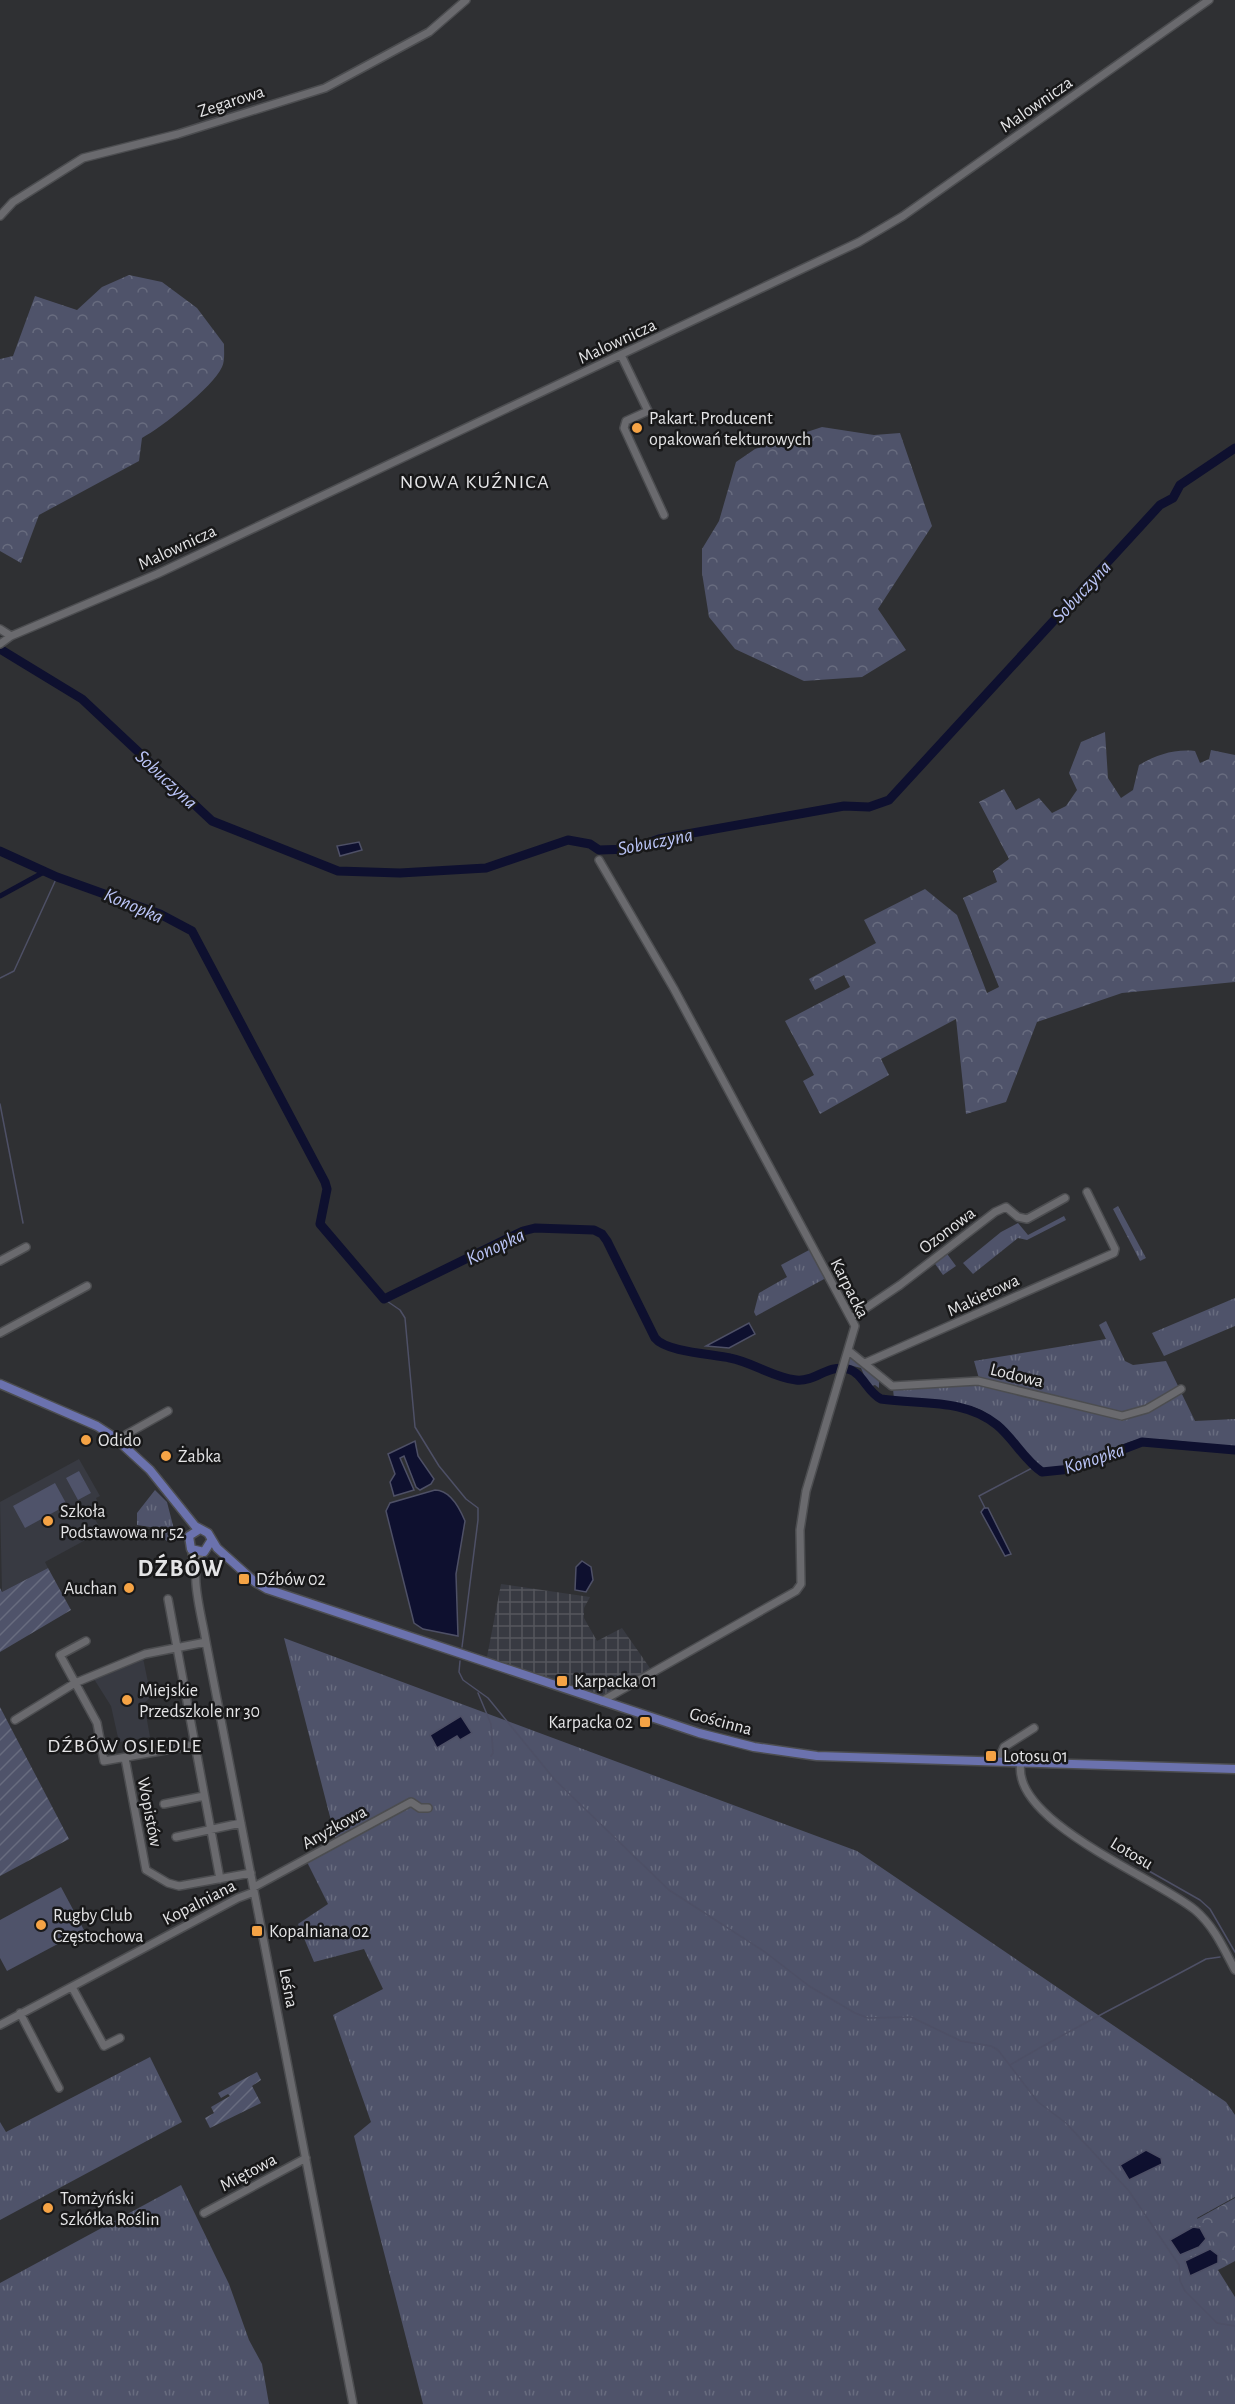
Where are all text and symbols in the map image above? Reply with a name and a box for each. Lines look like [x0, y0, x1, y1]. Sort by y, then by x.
street label: Malownicza [997, 73, 1076, 136]
street label: Zegarowa [196, 83, 267, 121]
street label: Malownicza [576, 316, 659, 368]
place label: Pakart. Producent opakowań tekturowych [649, 410, 811, 449]
marker: Pakart. Producent opakowań tekturowych [630, 421, 644, 435]
district label: NOWA KUŹNICA [400, 471, 550, 492]
street label: Malownicza [136, 522, 219, 574]
water label: Sobuczyna [1048, 557, 1115, 626]
water label: Sobuczyna [132, 746, 201, 813]
water label: Sobuczyna [616, 825, 695, 859]
water label: Konopka [101, 885, 166, 927]
street label: Ozonowa [916, 1204, 979, 1258]
water label: Konopka [463, 1225, 528, 1269]
street label: Karpacka [827, 1256, 872, 1321]
street label: Makietowa [945, 1271, 1022, 1320]
street label: Lodowa [988, 1361, 1045, 1391]
place label: Odido [98, 1432, 141, 1450]
marker: Odido [79, 1433, 93, 1447]
water label: Konopka [1062, 1440, 1127, 1478]
place label: Żabka [178, 1446, 221, 1466]
marker: Żabka [159, 1449, 173, 1463]
place label: Szkoła Podstawowa nr 52 [60, 1503, 184, 1542]
marker: Szkoła Podstawowa nr 52 [41, 1514, 55, 1528]
district label: DŹBÓW [138, 1553, 224, 1581]
place label: Dźbów 02 [256, 1571, 326, 1589]
marker: Dźbów 02 [237, 1572, 251, 1586]
place label: Auchan [64, 1580, 117, 1598]
marker: Auchan [122, 1581, 136, 1595]
place label: Karpacka 01 [574, 1673, 657, 1691]
marker: Karpacka 01 [555, 1674, 569, 1688]
place label: Miejskie Przedszkole nr 30 [139, 1682, 260, 1721]
marker: Miejskie Przedszkole nr 30 [120, 1693, 134, 1707]
street label: Gościnna [688, 1705, 754, 1739]
place label: Karpacka 02 [548, 1714, 633, 1732]
marker: Karpacka 02 [638, 1715, 652, 1729]
district label: DŹBÓW OSIEDLE [47, 1735, 203, 1756]
place label: Lotosu 01 [1003, 1748, 1068, 1766]
marker: Lotosu 01 [984, 1749, 998, 1763]
street label: Wopistów [133, 1776, 165, 1849]
street label: Anyżkowa [299, 1803, 370, 1853]
street label: Lotosu [1107, 1834, 1156, 1873]
street label: Kopalniana [160, 1877, 239, 1929]
place label: Rugby Club Częstochowa [53, 1907, 144, 1946]
marker: Rugby Club Częstochowa [34, 1918, 48, 1932]
place label: Kopalniana 02 [269, 1923, 369, 1941]
marker: Kopalniana 02 [250, 1924, 264, 1938]
street label: Leśna [275, 1967, 301, 2009]
street label: Miętowa [217, 2151, 280, 2195]
place label: Tomżyński Szkółka Roślin [60, 2190, 159, 2229]
marker: Tomżyński Szkółka Roślin [41, 2201, 55, 2215]

